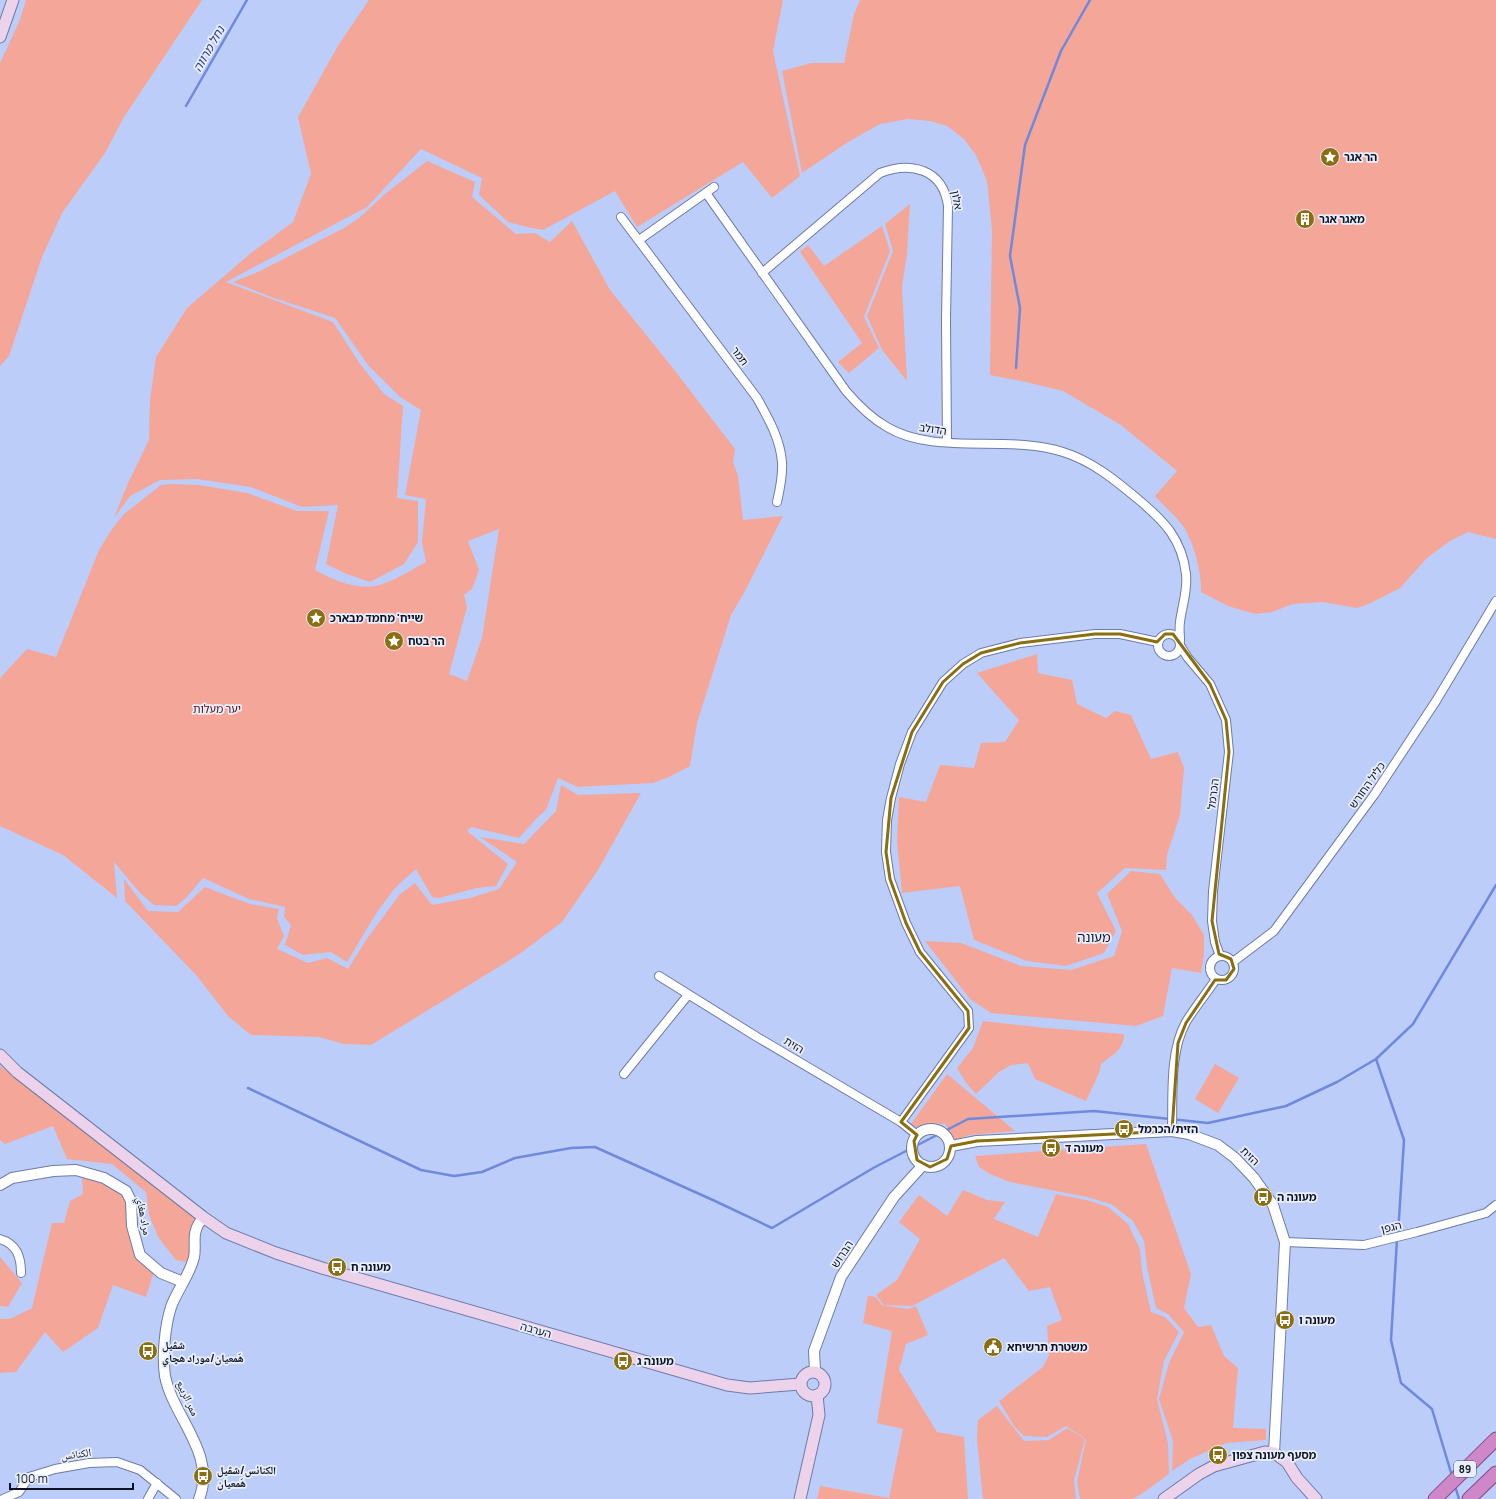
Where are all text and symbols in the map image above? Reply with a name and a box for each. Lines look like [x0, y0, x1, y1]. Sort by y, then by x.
water label: נחל מרווה [189, 22, 229, 75]
place icon: הר אגר [1319, 146, 1341, 168]
place label: הר אגר [1344, 149, 1377, 164]
street label: אלון [948, 189, 967, 211]
building icon: מאגר אגר [1294, 208, 1316, 230]
place label: מאגר אגר [1319, 211, 1365, 226]
street label: תמר [728, 343, 752, 368]
street label: הדולב [918, 419, 948, 438]
place icon: שייח' מחמד מבארכ [305, 607, 327, 629]
place label: שייח' מחמד מבארכ [330, 610, 424, 625]
place icon: הר בטח [383, 630, 405, 652]
place label: הר בטח [408, 633, 445, 648]
park label: יער מעלות [193, 701, 241, 716]
street label: כליל החורש [1345, 758, 1388, 811]
street label: הכרמל [1203, 777, 1222, 810]
district label: מעונה [1077, 928, 1111, 946]
street label: הזית [781, 1033, 807, 1056]
bus stop icon: הזית/הכרמל [1113, 1118, 1135, 1140]
place label: הזית/הכרמל [1138, 1121, 1198, 1136]
bus stop icon: מעונה ד [1040, 1137, 1062, 1159]
place label: מעונה ד [1065, 1140, 1104, 1155]
street label: הזית [1238, 1143, 1263, 1168]
bus stop icon: מעונה ה [1252, 1186, 1274, 1208]
place label: מעונה ה [1277, 1189, 1317, 1204]
street label: مراد هغاي [132, 1196, 156, 1237]
street label: הגפן [1379, 1217, 1403, 1236]
street label: הברוש [827, 1237, 856, 1270]
bus stop icon: מעונה ח [326, 1256, 348, 1278]
place label: מעונה ח [351, 1259, 391, 1274]
bus stop icon: מעונה ו [1274, 1309, 1296, 1331]
place label: מעונה ו [1299, 1312, 1335, 1327]
street label: הערבה [519, 1318, 554, 1341]
public building icon: משטרת תרשיחא [982, 1336, 1004, 1358]
place label: شڤيل هَمعيان/موراد هچاي [162, 1337, 244, 1367]
place label: משטרת תרשיחא [1007, 1339, 1088, 1354]
bus stop icon: شڤيل هَمعيان/موراد هچاي [137, 1340, 159, 1362]
bus stop icon: מעונה ג [612, 1350, 634, 1372]
place label: מעונה ג [637, 1353, 674, 1368]
street label: ممر الربيع [174, 1377, 203, 1418]
street label: الكنائس [60, 1444, 92, 1463]
bus stop icon: מסעף מעונה צפון [1207, 1444, 1229, 1466]
place label: מסעף מעונה צפון [1232, 1447, 1317, 1462]
road number: 89 [1454, 1461, 1476, 1477]
place label: الكنائس/شڤيل هَمعيان [217, 1462, 276, 1491]
scale bar [10, 1465, 133, 1491]
bus stop icon: الكنائس/شڤيل هَمعيان [192, 1465, 214, 1487]
text: 100 m [16, 1470, 48, 1487]

